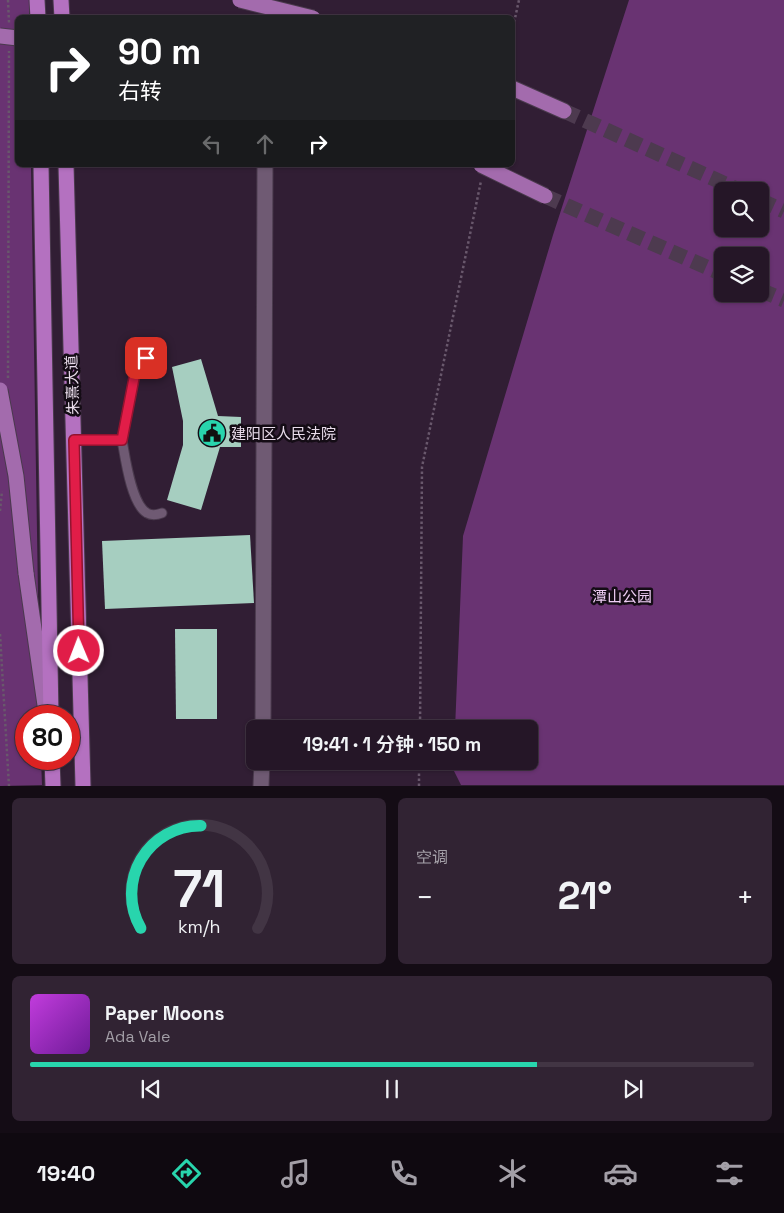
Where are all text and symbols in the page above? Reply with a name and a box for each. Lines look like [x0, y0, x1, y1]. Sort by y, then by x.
text: 90 m [118, 30, 201, 74]
icon: right [35, 35, 100, 100]
text: 右转 [118, 77, 162, 105]
icon: left [198, 130, 226, 158]
icon: ahead [251, 130, 279, 158]
icon: right [304, 130, 332, 158]
map controls [714, 182, 769, 302]
button: search [714, 182, 769, 237]
button: layers [714, 247, 769, 302]
pin [125, 337, 167, 379]
icon: arrive [132, 344, 160, 372]
street label: 朱熹大道 [61, 355, 83, 415]
public building icon: 建阳区人民法院 [197, 418, 227, 448]
place label: 建阳区人民法院 [231, 424, 336, 443]
park label: 潭山公园 [592, 587, 652, 606]
position arrow [52, 624, 104, 676]
speed limit sign: 80 [15, 705, 80, 770]
text: 19:41 · 1 分钟 · 150 m [303, 732, 481, 757]
text: 空调 [416, 847, 448, 868]
text: 71 [173, 856, 225, 922]
text: 21° [558, 872, 612, 920]
text: − [416, 879, 433, 915]
text: + [737, 879, 754, 915]
text: km/h [178, 915, 220, 938]
text: Paper Moons [105, 1001, 224, 1026]
text: Ada Vale [105, 1026, 170, 1047]
icon: previous [137, 1075, 165, 1103]
icon: pause [378, 1075, 406, 1103]
icon: next [619, 1075, 647, 1103]
icon: directions [169, 1156, 204, 1191]
icon: music [278, 1156, 313, 1191]
icon: phone [386, 1156, 421, 1191]
icon: climate [495, 1156, 530, 1191]
icon: car [603, 1156, 638, 1191]
icon: filters [712, 1156, 747, 1191]
text: 19:40 [37, 1159, 95, 1187]

